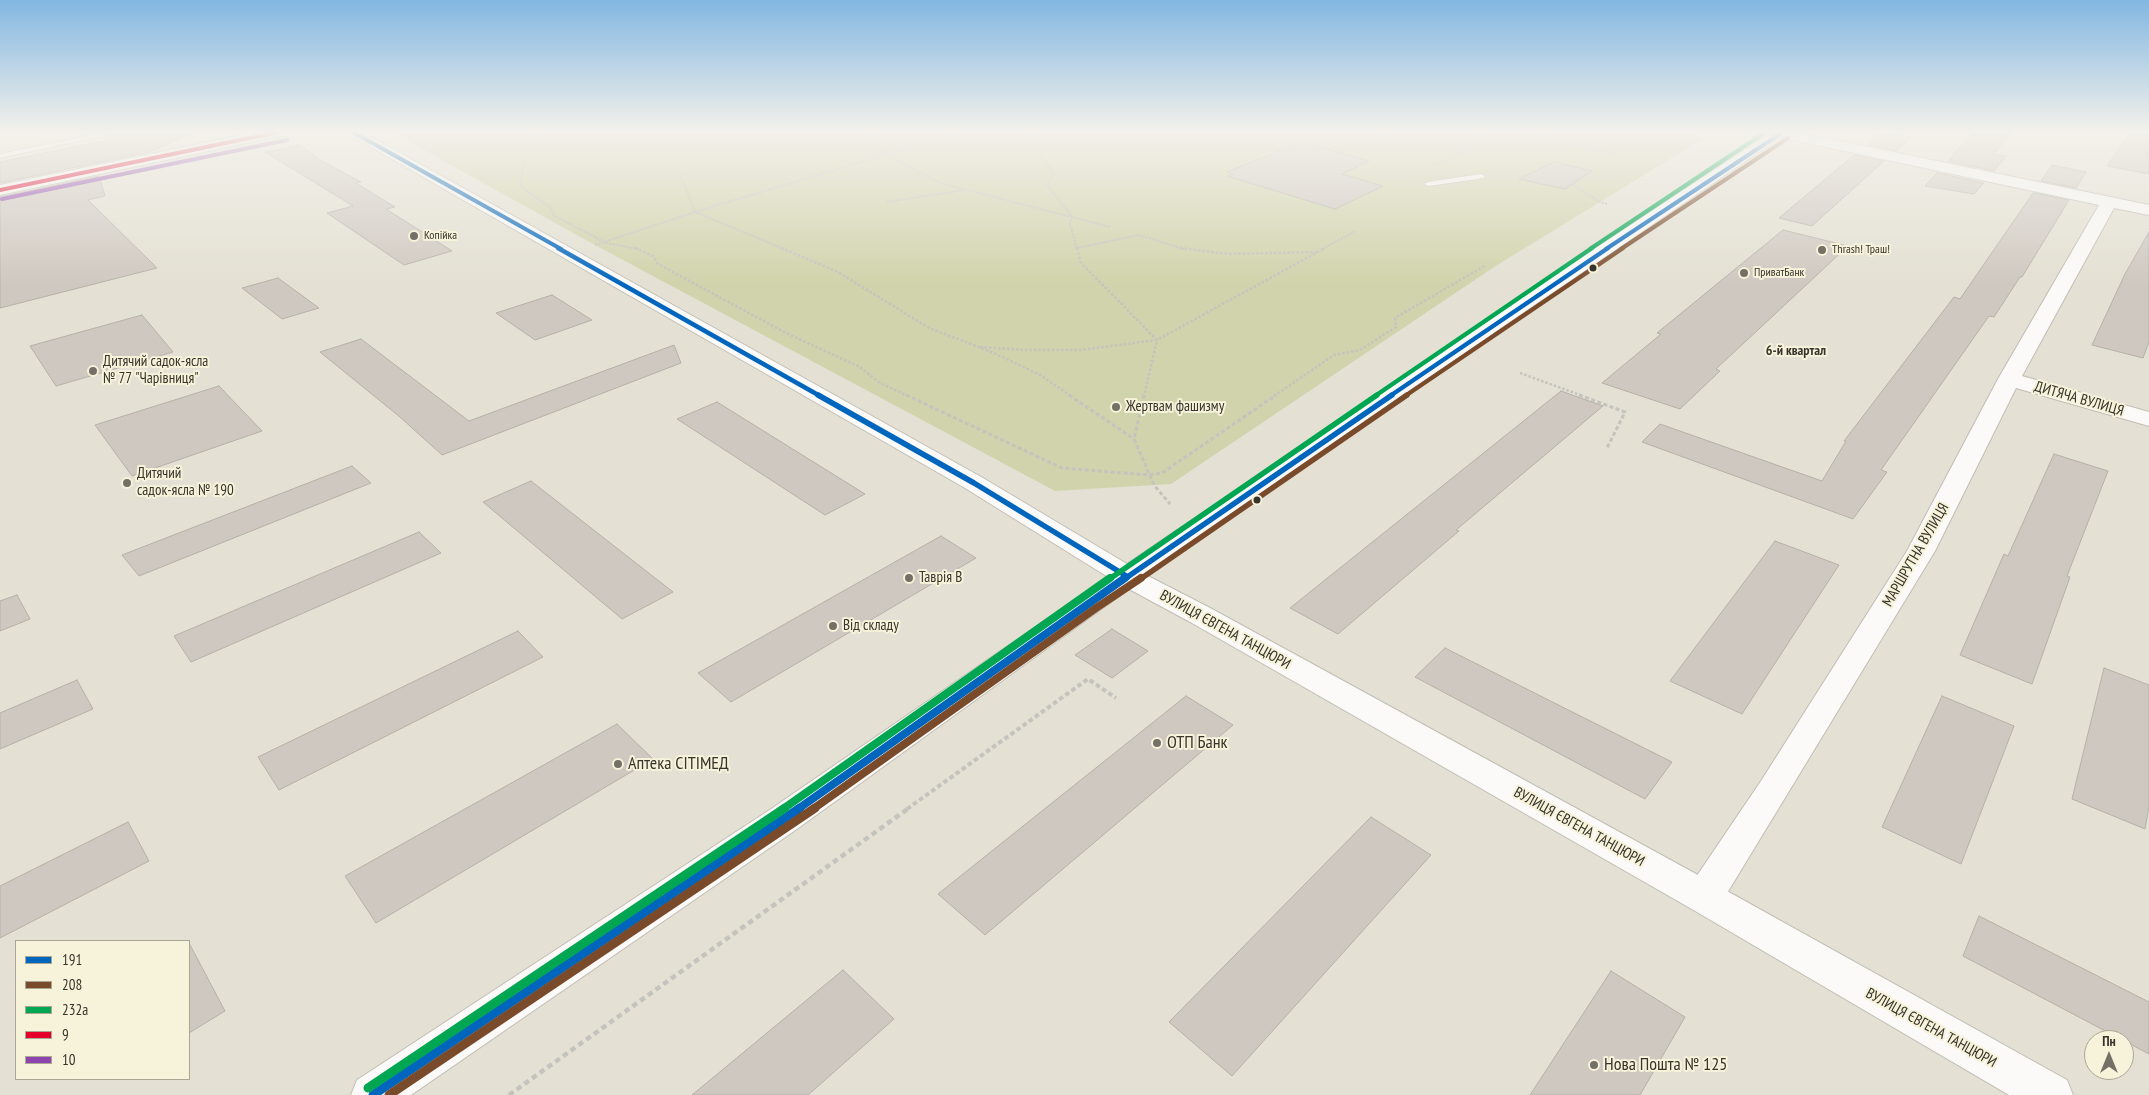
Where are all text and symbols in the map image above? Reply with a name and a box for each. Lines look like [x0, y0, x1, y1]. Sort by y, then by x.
place label: Копійка [424, 229, 457, 243]
marker: Копійка [408, 230, 420, 242]
place label: Thrash! Траш! [1832, 243, 1890, 257]
marker: Thrash! Траш! [1816, 244, 1828, 256]
unlabelled marker [1588, 263, 1598, 273]
place label: ПриватБанк [1754, 266, 1804, 280]
marker: ПриватБанк [1738, 267, 1750, 279]
district label: 6-й квартал [1766, 343, 1826, 359]
place label: Дитячий садок-ясла № 77 "Чарівниця" [103, 353, 208, 388]
marker: Дитячий садок-ясла № 77 "Чарівниця" [87, 365, 99, 377]
street label: ДИТЯЧА ВУЛИЦЯ [2032, 378, 2126, 420]
place label: Жертвам фашизму [1126, 398, 1224, 416]
marker: Жертвам фашизму [1110, 401, 1122, 413]
place label: Дитячий садок-ясла № 190 [137, 465, 234, 500]
marker: Дитячий садок-ясла № 190 [121, 477, 133, 489]
unlabelled marker [1252, 495, 1262, 505]
street label: МАРШРУТНА ВУЛИЦЯ [1879, 500, 1953, 610]
place label: Таврія В [919, 569, 962, 587]
marker: Таврія В [903, 572, 915, 584]
street label: ВУЛИЦЯ ЄВГЕНА ТАНЦЮРИ [1156, 587, 1294, 673]
place label: Від складу [843, 617, 899, 635]
marker: Від складу [827, 620, 839, 632]
place label: ОТП Банк [1167, 732, 1228, 754]
marker: ОТП Банк [1151, 737, 1163, 749]
place label: Аптека СІТІМЕД [628, 753, 729, 775]
marker: Аптека СІТІМЕД [612, 758, 624, 770]
street label: ВУЛИЦЯ ЄВГЕНА ТАНЦЮРИ [1510, 784, 1648, 870]
legend [15, 940, 190, 1080]
text: 191 [62, 950, 82, 969]
text: 208 [62, 975, 82, 994]
street label: ВУЛИЦЯ ЄВГЕНА ТАНЦЮРИ [1862, 985, 2000, 1071]
text: 232а [62, 1000, 88, 1019]
text: 9 [62, 1025, 69, 1044]
north arrow [2084, 1030, 2134, 1080]
text: Пн [2102, 1032, 2116, 1050]
text: 10 [62, 1050, 76, 1069]
place label: Нова Пошта № 125 [1604, 1054, 1727, 1076]
marker: Нова Пошта № 125 [1588, 1059, 1600, 1071]

